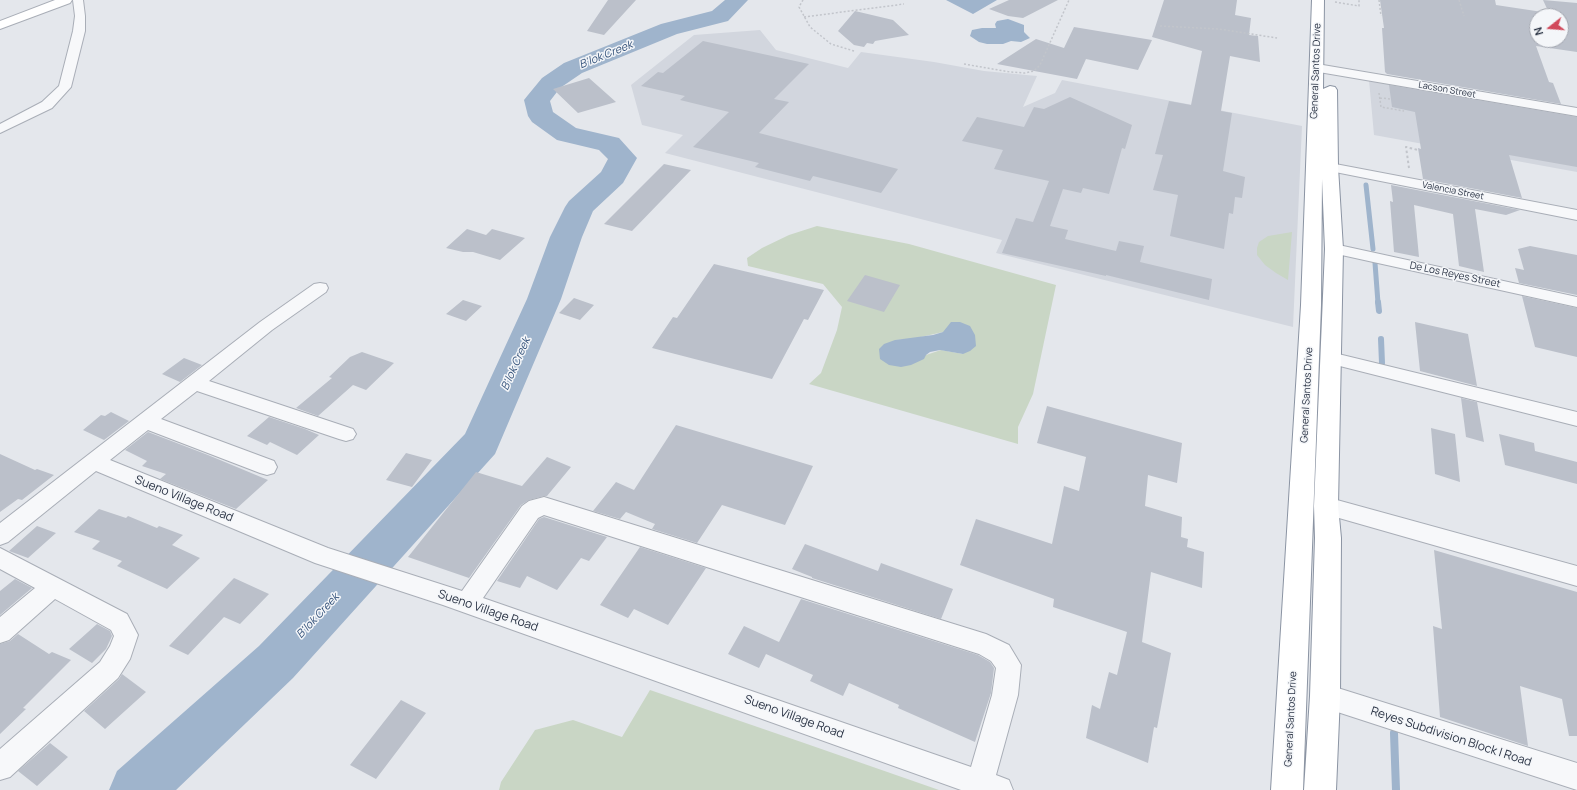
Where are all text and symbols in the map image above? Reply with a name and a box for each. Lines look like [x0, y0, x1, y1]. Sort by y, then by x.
north arrow [1529, 8, 1569, 48]
street label: General Santos Drive [1308, 23, 1324, 119]
text: N [1530, 25, 1546, 37]
water label: B'lok Creek [577, 38, 635, 72]
street label: Lacson Street [1417, 80, 1477, 100]
street label: Valencia Street [1421, 180, 1485, 202]
street label: De Los Reyes Street [1409, 260, 1501, 290]
water label: B'lok Creek [499, 336, 533, 392]
street label: General Santos Drive [1299, 347, 1315, 443]
street label: Sueno Village Road [133, 473, 235, 525]
street label: Sueno Village Road [436, 587, 540, 635]
water label: B'lok Creek [294, 591, 342, 641]
street label: General Santos Drive [1283, 671, 1299, 767]
street label: Sueno Village Road [742, 692, 846, 742]
street label: Reyes Subdivision Block I Road [1369, 704, 1533, 770]

